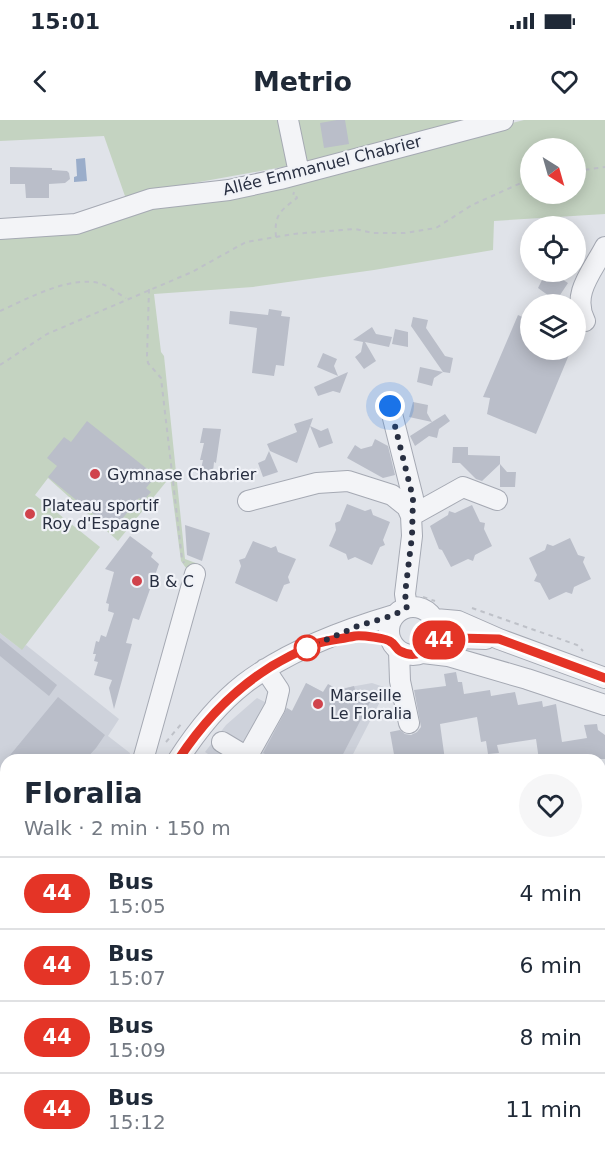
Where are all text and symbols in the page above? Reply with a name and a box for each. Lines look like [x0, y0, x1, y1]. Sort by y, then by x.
text: 15:01 [30, 9, 100, 34]
icon: back [24, 65, 57, 98]
icon: heart [548, 65, 581, 98]
text: Metrio [253, 66, 352, 97]
street label: Allée Emmanuel Chabrier [221, 131, 424, 199]
north arrow [520, 138, 586, 204]
map controls [520, 138, 586, 360]
button: locate [520, 216, 586, 282]
button: layers [520, 294, 586, 360]
your location [375, 391, 405, 421]
place label: Gymnase Chabrier [107, 465, 257, 484]
marker: Gymnase Chabrier [88, 467, 102, 481]
place label: Plateau sportif Roy d'Espagne [42, 496, 160, 533]
marker: Plateau sportif Roy d'Espagne [23, 507, 37, 521]
place label: B & C [149, 572, 194, 591]
marker: B & C [130, 574, 144, 588]
line badge: 44 [412, 620, 466, 660]
text: 44 [424, 628, 454, 652]
unlabelled marker [294, 635, 320, 661]
place label: Marseille Le Floralia [330, 686, 412, 723]
marker: Marseille Le Floralia [311, 697, 325, 711]
button: heart [519, 774, 582, 837]
text: Floralia [24, 777, 143, 810]
text: Walk · 2 min · 150 m [24, 816, 231, 840]
text: Bus [108, 869, 154, 894]
text: 44 [42, 881, 72, 905]
text: 4 min [520, 881, 582, 906]
text: 15:05 [108, 894, 166, 918]
text: Bus [108, 941, 154, 966]
text: 44 [42, 953, 72, 977]
text: 6 min [520, 953, 582, 978]
text: 15:07 [108, 966, 166, 990]
text: Bus [108, 1013, 154, 1038]
text: 44 [42, 1025, 72, 1049]
text: 8 min [520, 1025, 582, 1050]
text: 15:09 [108, 1038, 166, 1062]
text: Bus [108, 1085, 154, 1110]
text: 44 [42, 1097, 72, 1121]
text: 11 min [506, 1097, 582, 1122]
text: 15:12 [108, 1110, 166, 1134]

